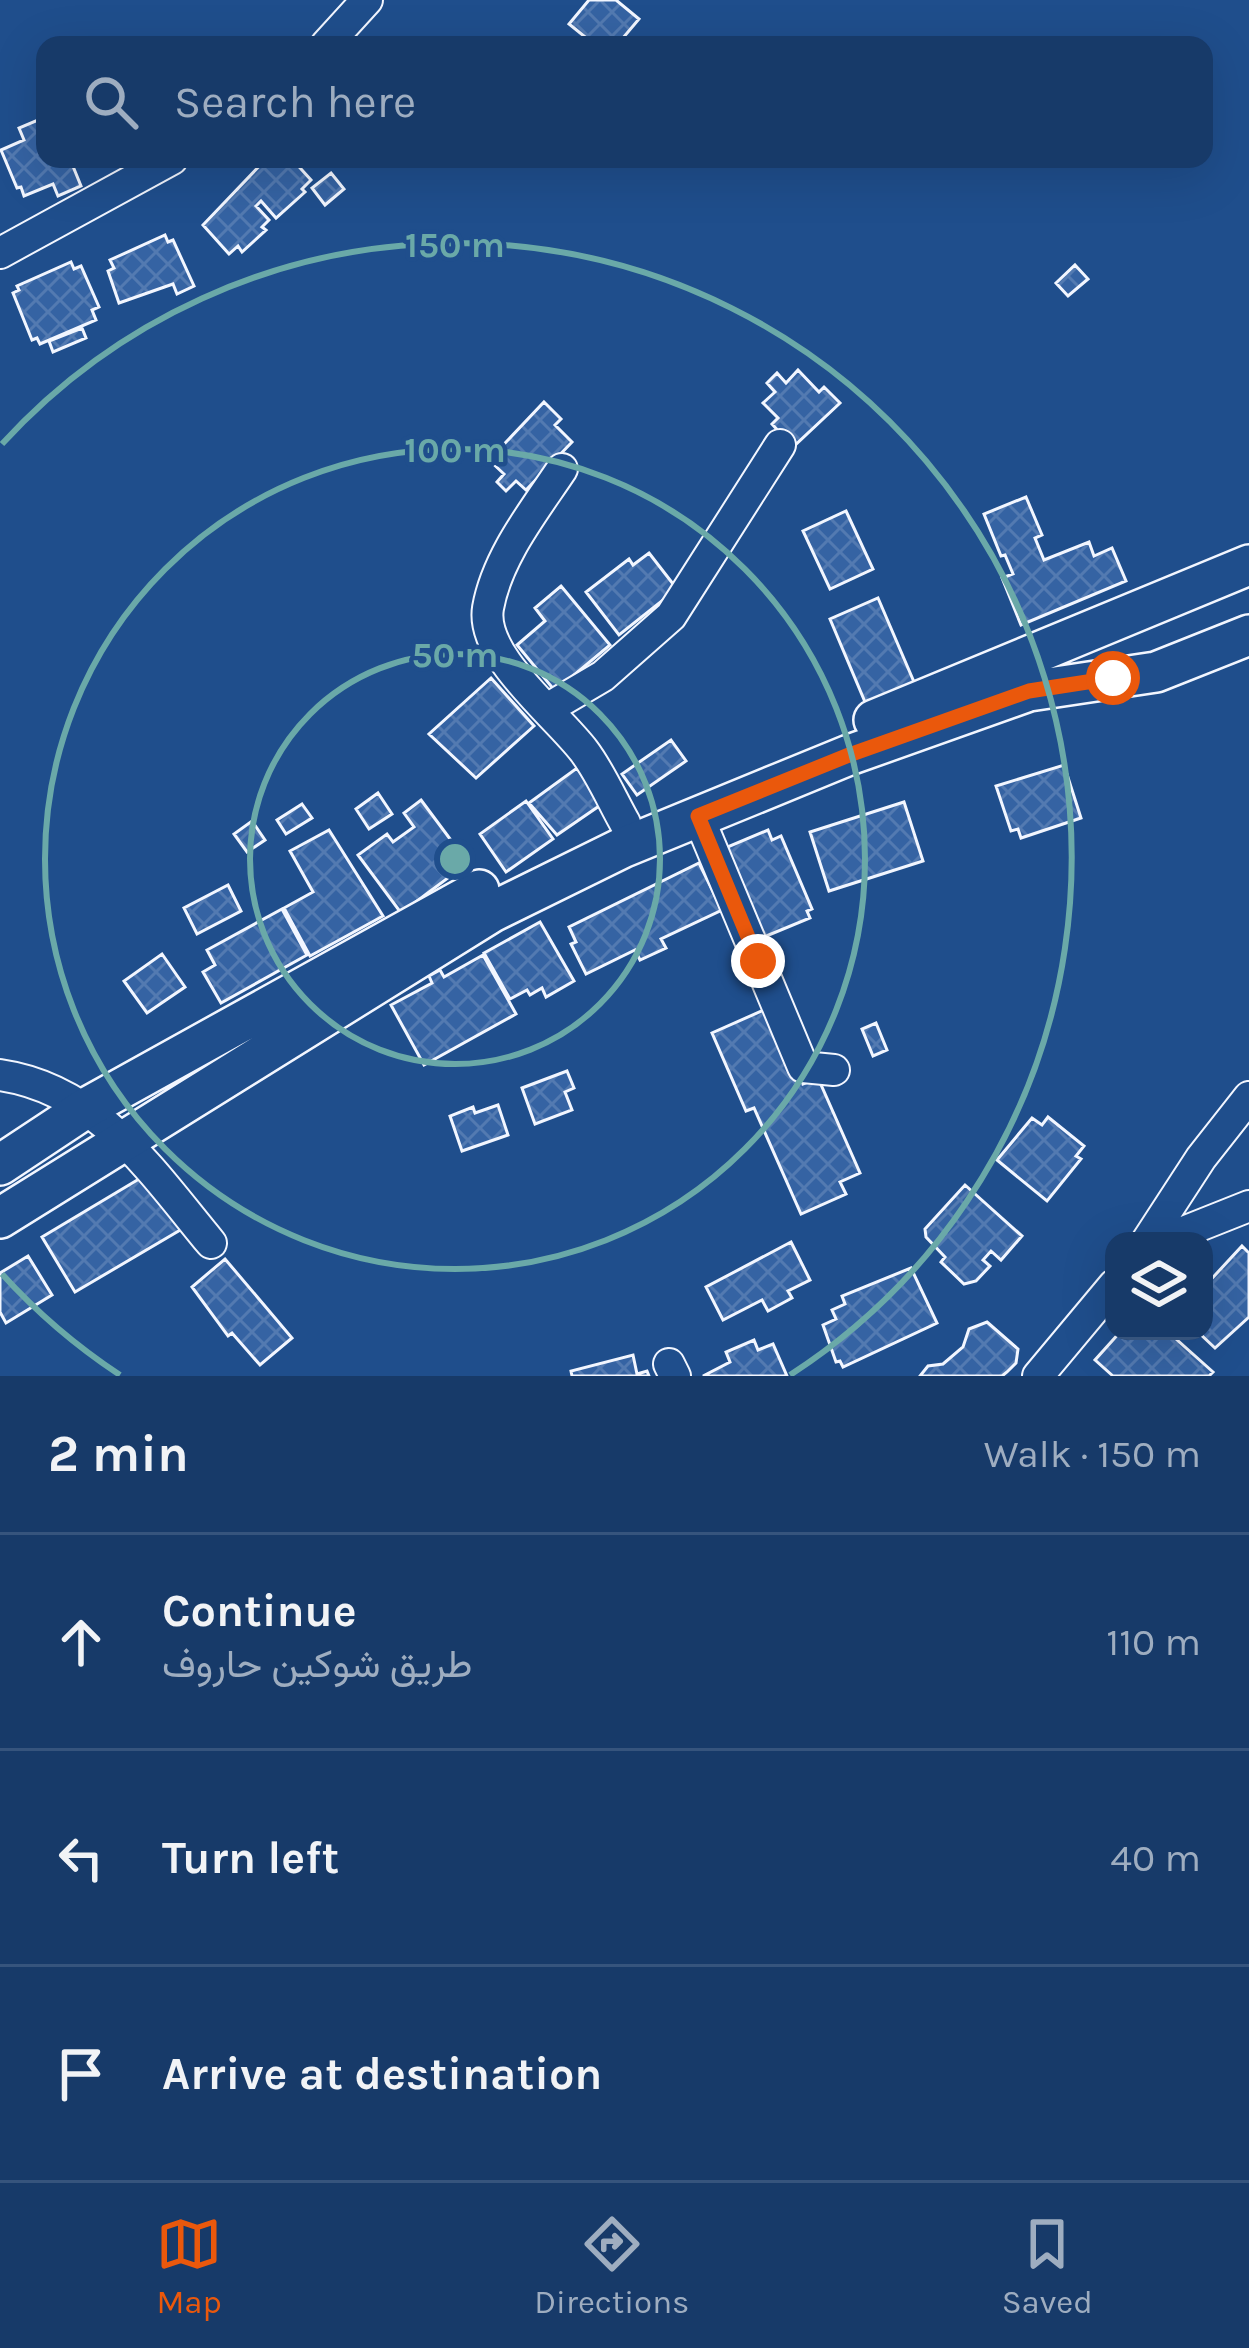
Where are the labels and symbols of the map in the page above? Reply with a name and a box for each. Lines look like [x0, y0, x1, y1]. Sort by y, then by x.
text: 150 m [405, 224, 505, 266]
text: 100 m [404, 429, 506, 471]
text: 50 m [412, 634, 499, 676]
route start [1086, 651, 1140, 705]
centre of rings [434, 838, 476, 880]
route end [731, 934, 785, 988]

